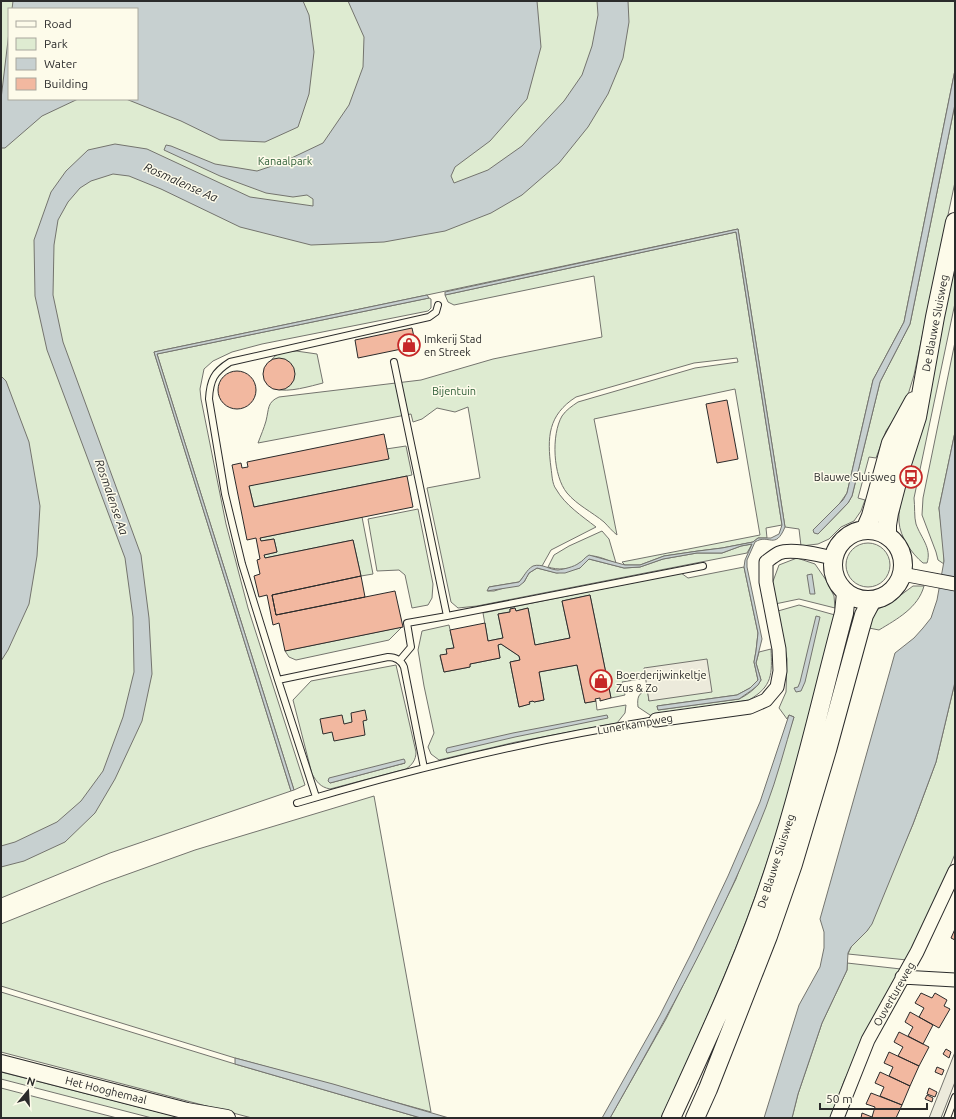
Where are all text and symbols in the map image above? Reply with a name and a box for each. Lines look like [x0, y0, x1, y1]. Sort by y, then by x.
legend [8, 8, 138, 100]
text: Road [44, 17, 72, 30]
text: Park [44, 37, 68, 50]
text: Water [44, 57, 77, 70]
text: Building [44, 77, 88, 90]
park label: Kanaalpark [258, 155, 313, 167]
water label: Rosmalense Aa [142, 160, 220, 204]
street label: De Blauwe Sluisweg [920, 273, 950, 373]
shop icon: Imkerij Stad en Streek [396, 332, 422, 358]
place label: Imkerij Stad en Streek [424, 333, 482, 358]
park label: Bijentuin [432, 385, 476, 397]
water label: Rosmalense Aa [93, 457, 131, 537]
bus stop icon: Blauwe Sluisweg [898, 464, 924, 490]
place label: Blauwe Sluisweg [814, 471, 896, 483]
shop icon: Boerderijwinkeltje Zus & Zo [588, 668, 614, 694]
place label: Boerderijwinkeltje Zus & Zo [616, 669, 707, 694]
street label: Lunerkampweg [596, 711, 674, 737]
street label: De Blauwe Sluisweg [755, 812, 797, 910]
street label: Ouvertureweg [871, 960, 917, 1028]
north arrow [8, 1071, 48, 1111]
street label: Het Hooghemaal [64, 1074, 148, 1106]
text: N [25, 1075, 37, 1088]
scale bar [820, 1085, 927, 1111]
text: 50 m [826, 1092, 853, 1105]

